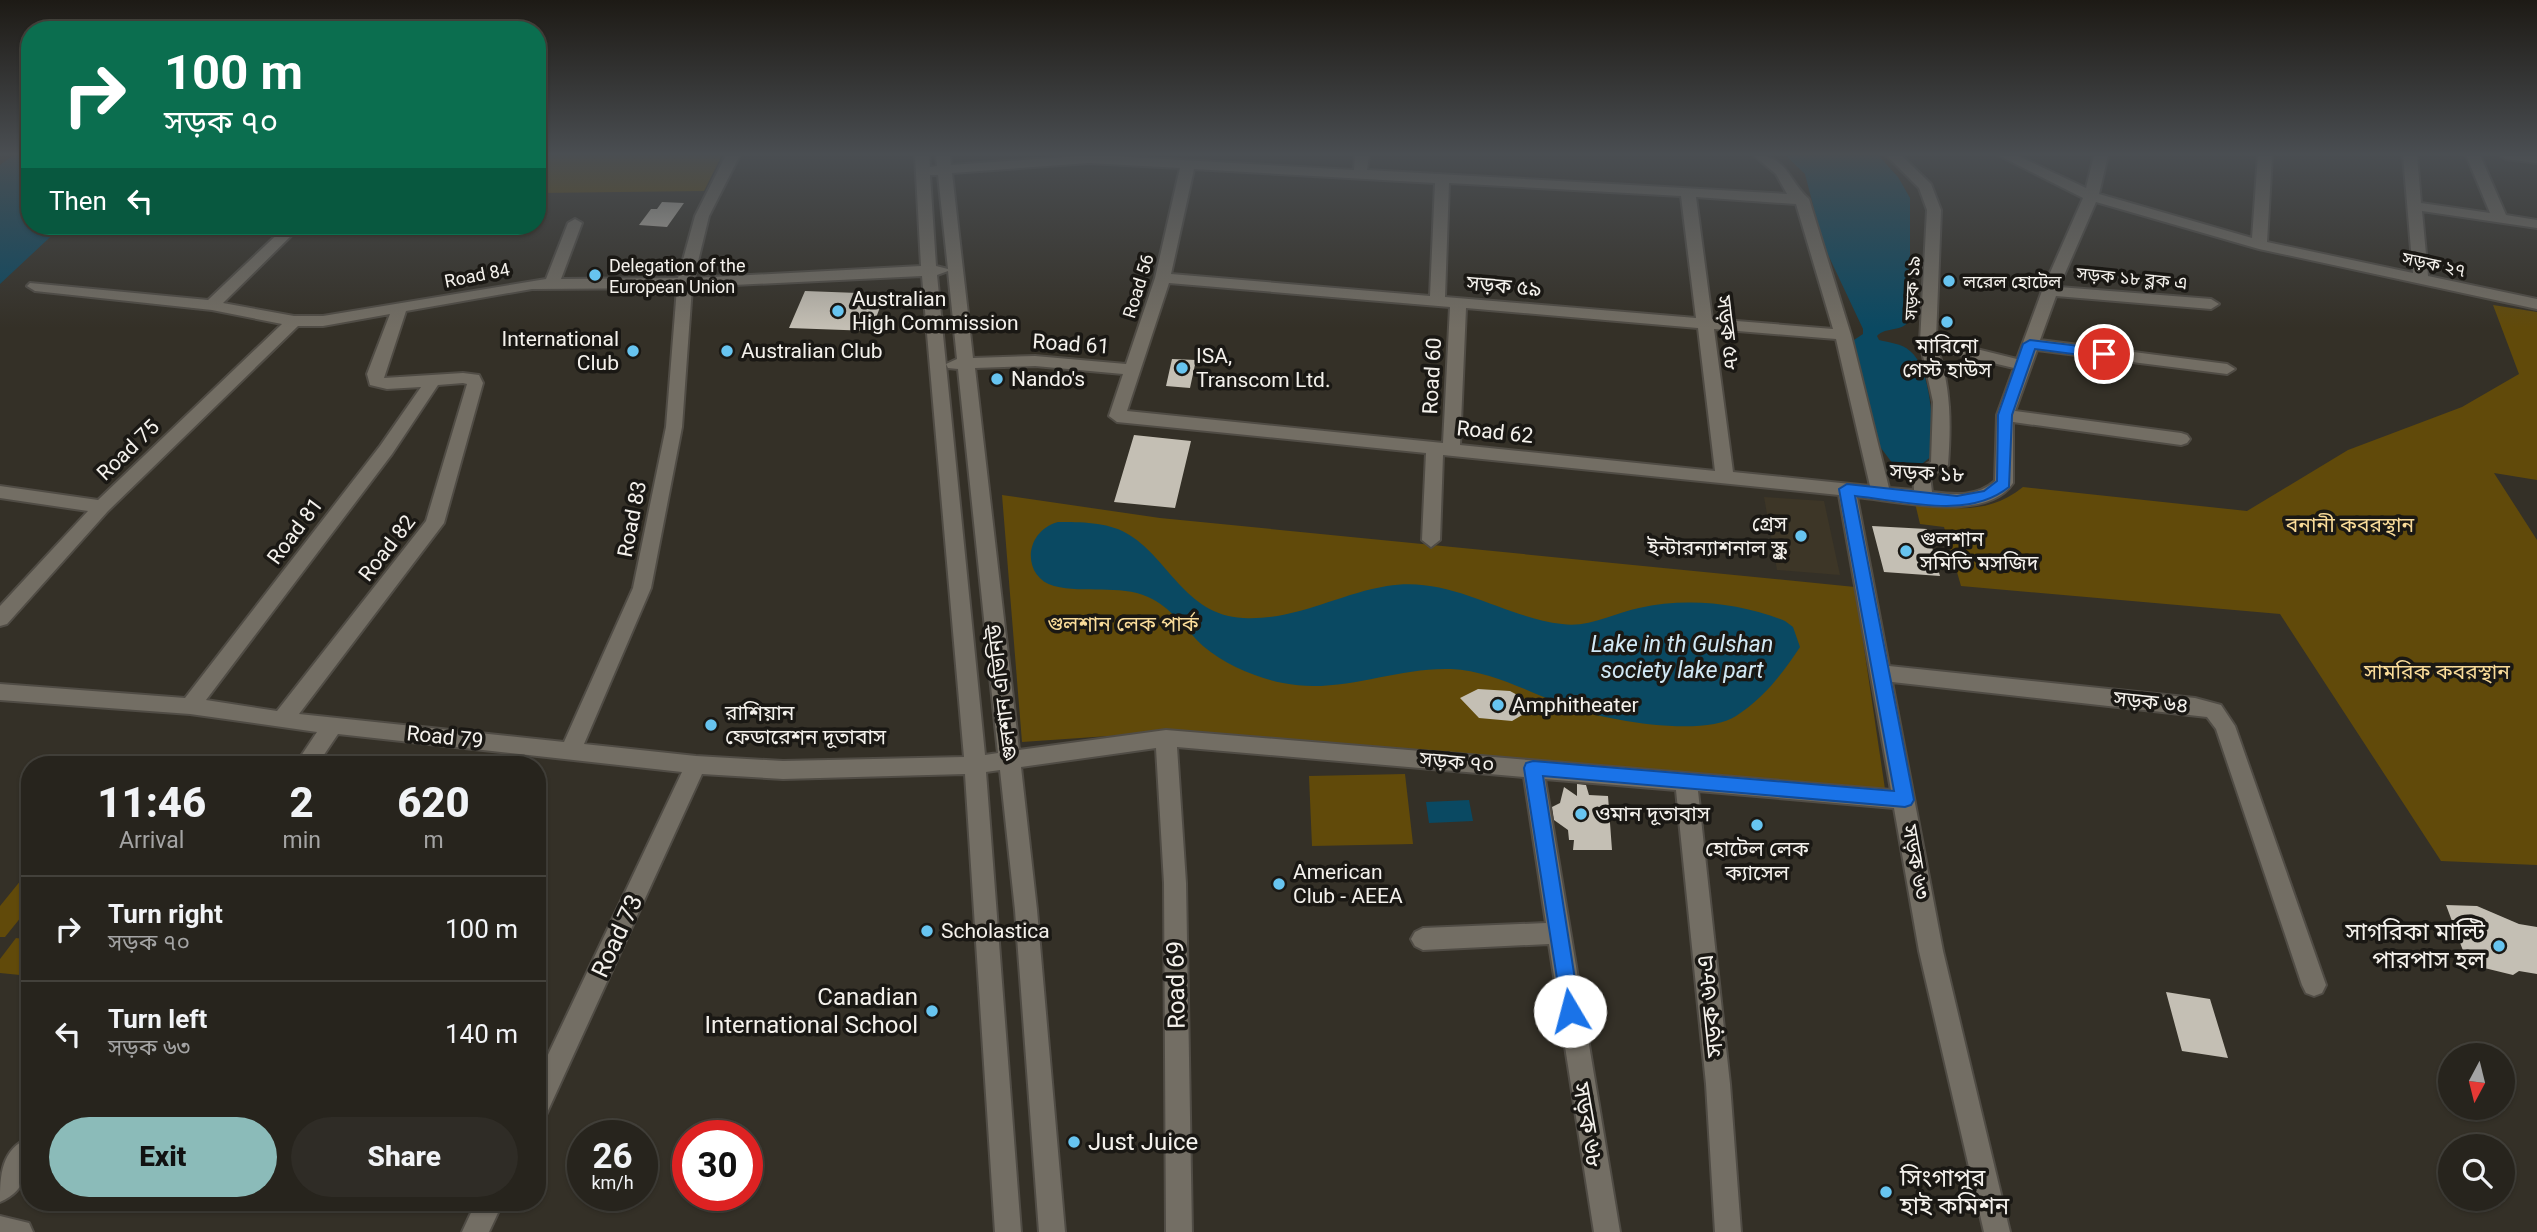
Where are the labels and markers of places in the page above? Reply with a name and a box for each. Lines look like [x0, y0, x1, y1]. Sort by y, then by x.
place label: Delegation of the European Union [609, 255, 745, 297]
marker: Delegation of the European Union [587, 267, 603, 283]
place label: লরেল হোটেল [1962, 271, 2062, 292]
marker: লরেল হোটেল [1941, 273, 1957, 289]
place label: Australian High Commission [852, 287, 1019, 335]
marker: Australian High Commission [830, 303, 846, 319]
marker: মারিনো গেস্ট হাউস [1939, 314, 1955, 330]
pin [2074, 324, 2134, 384]
place label: International Club [501, 327, 619, 375]
place label: মারিনো গেস্ট হাউস [1902, 334, 1993, 382]
place label: Australian Club [741, 339, 883, 363]
marker: International Club [625, 343, 641, 359]
marker: Australian Club [719, 343, 735, 359]
place label: ISA, Transcom Ltd. [1196, 344, 1330, 392]
marker: ISA, Transcom Ltd. [1174, 360, 1190, 376]
place label: Nando's [1011, 367, 1085, 391]
marker: Nando's [989, 371, 1005, 387]
place label: গ্রেস ইন্টারন্যাশনাল স্কুল [1647, 512, 1788, 560]
place label: গুলশান সমিতি মসজিদ [1919, 527, 2039, 575]
marker: গ্রেস ইন্টারন্যাশনাল স্কুল [1793, 528, 1809, 544]
marker: গুলশান সমিতি মসজিদ [1898, 543, 1914, 559]
place label: Amphitheater [1512, 693, 1639, 717]
marker: Amphitheater [1490, 697, 1506, 713]
place label: রাশিয়ান ফেডারেশন দূতাবাস [724, 701, 887, 749]
marker: রাশিয়ান ফেডারেশন দূতাবাস [703, 717, 719, 733]
place label: ওমান দূতাবাস [1595, 802, 1711, 826]
marker: ওমান দূতাবাস [1573, 806, 1589, 822]
marker: হোটেল লেক ক্যাসেল [1749, 817, 1765, 833]
place label: হোটেল লেক ক্যাসেল [1705, 837, 1810, 885]
place label: American Club - AEEA [1293, 860, 1403, 908]
marker: American Club - AEEA [1271, 876, 1287, 892]
place label: সাগরিকা মাল্টি পারপাস হল [2345, 918, 2485, 974]
place label: Scholastica [941, 919, 1050, 943]
marker: Scholastica [919, 923, 935, 939]
marker: সাগরিকা মাল্টি পারপাস হল [2491, 938, 2507, 954]
place label: Canadian International School [704, 983, 918, 1039]
marker: Canadian International School [924, 1003, 940, 1019]
place label: Just Juice [1088, 1128, 1198, 1156]
marker: Just Juice [1066, 1134, 1082, 1150]
place label: সিংগাপুর হাই কমিশন [1899, 1164, 2010, 1220]
marker: সিংগাপুর হাই কমিশন [1878, 1184, 1894, 1200]

